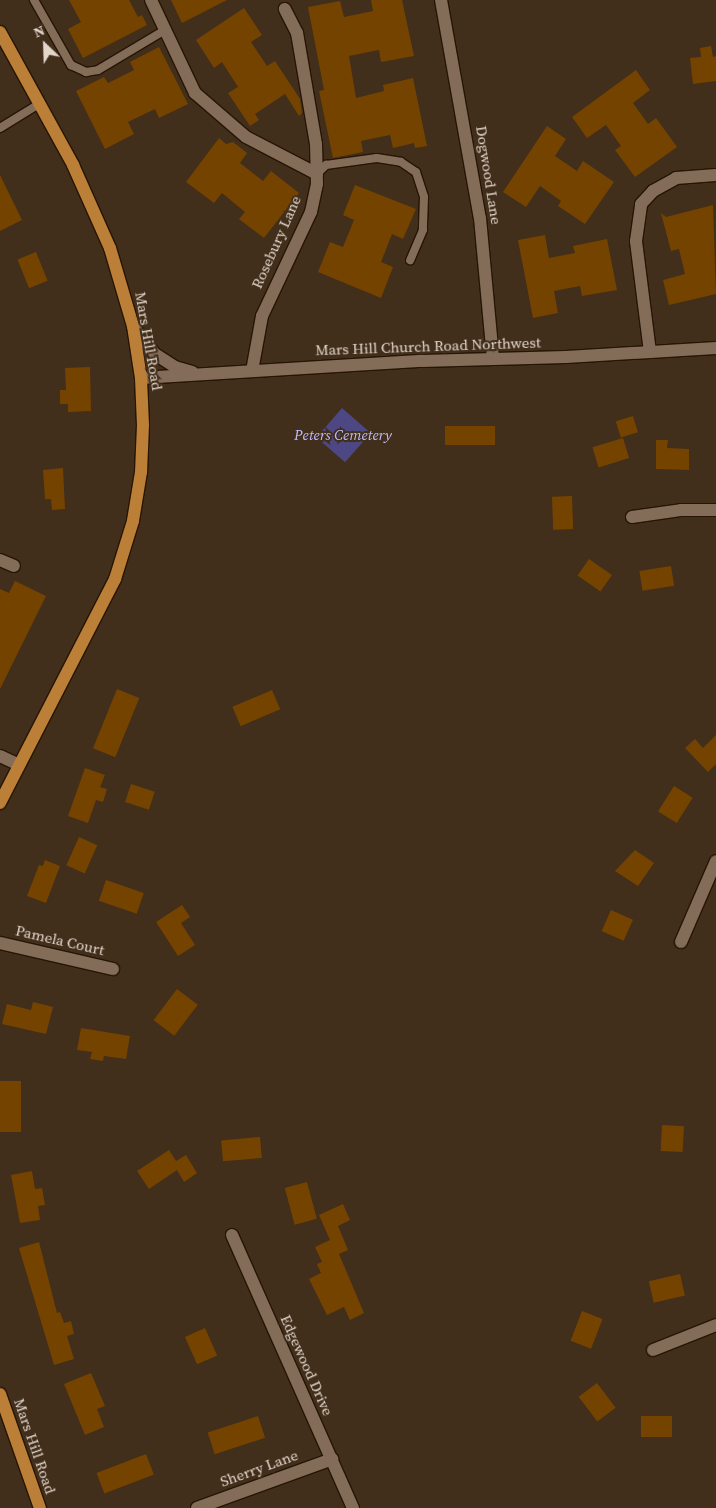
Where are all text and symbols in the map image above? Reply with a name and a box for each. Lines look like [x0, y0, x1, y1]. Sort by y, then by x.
north arrow [20, 20, 70, 70]
text: N [30, 20, 48, 43]
street label: Dogwood Lane [472, 124, 506, 226]
street label: Rosebury Lane [247, 193, 305, 291]
street label: Mars Hill Road [131, 290, 167, 392]
street label: Mars Hill Church Road Northwest [315, 333, 541, 359]
park label: Peters Cemetery [294, 426, 392, 444]
street label: Pamela Court [14, 921, 106, 959]
street label: Edgewood Drive [277, 1312, 337, 1418]
street label: Mars Hill Road [10, 1396, 60, 1496]
street label: Sherry Lane [218, 1446, 300, 1490]

